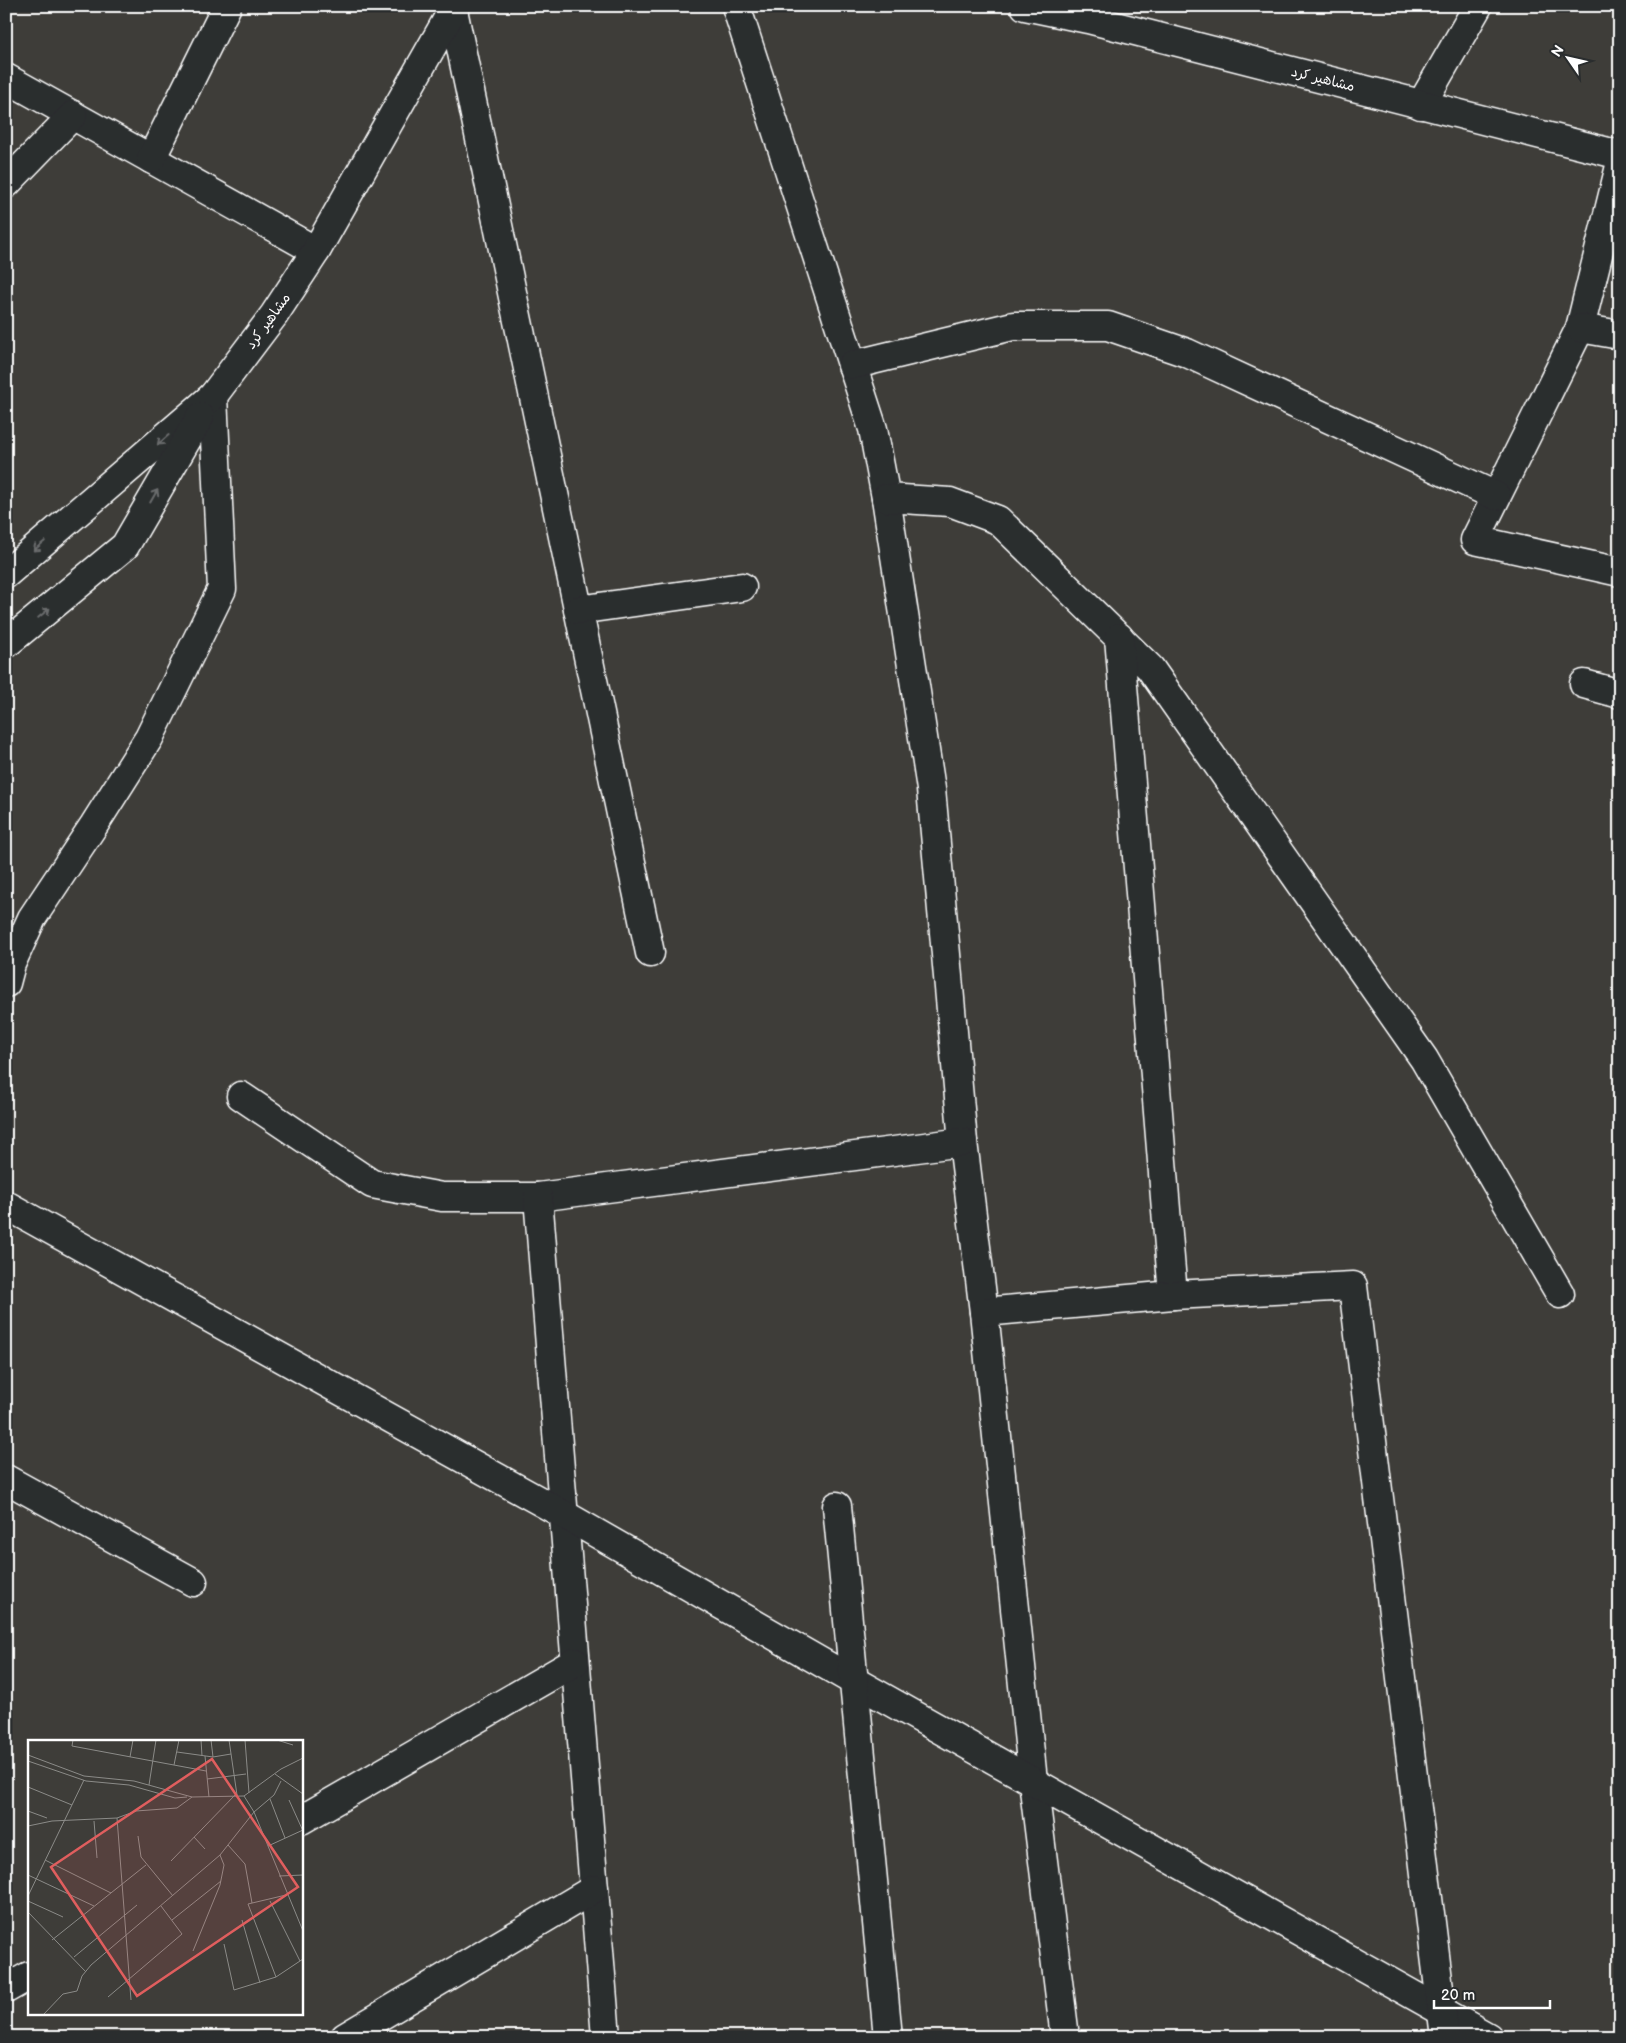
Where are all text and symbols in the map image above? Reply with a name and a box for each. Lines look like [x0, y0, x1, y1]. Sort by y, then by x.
north arrow [1544, 32, 1594, 82]
text: N [1548, 42, 1568, 60]
street label: مشاهیر کرد [1289, 63, 1357, 95]
street label: مشاهیر کرد [242, 290, 294, 352]
one-way arrow [156, 434, 169, 446]
one-way arrow [149, 489, 159, 504]
one-way arrow [33, 540, 46, 551]
one-way arrow [37, 607, 50, 618]
inset map [28, 1740, 302, 2016]
scale bar [1434, 1978, 1550, 2010]
text: 20 m [1441, 1986, 1475, 2005]

